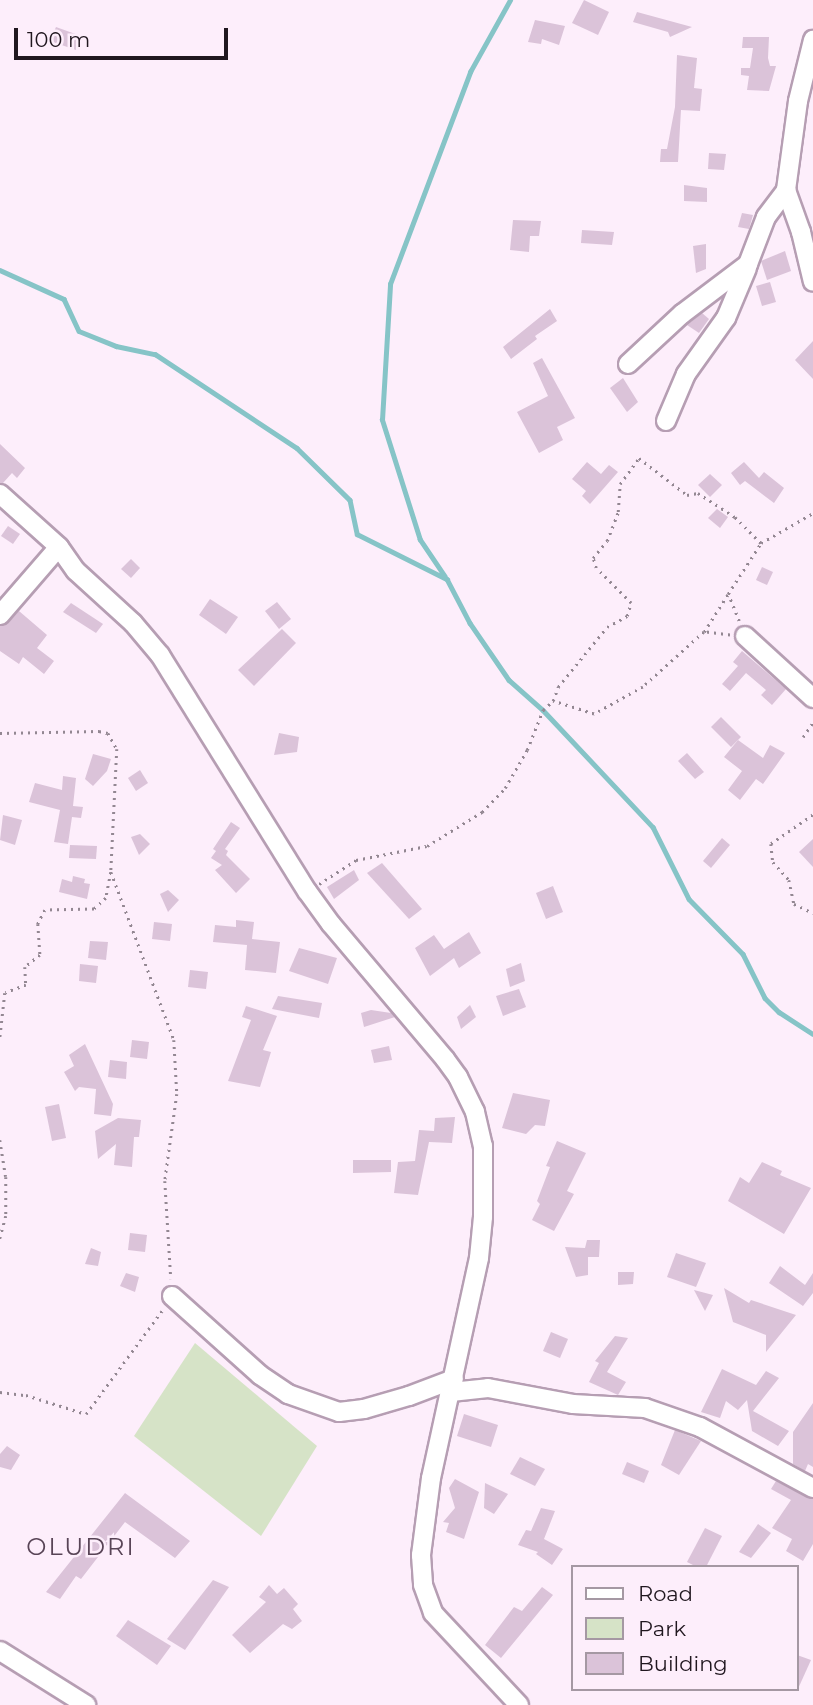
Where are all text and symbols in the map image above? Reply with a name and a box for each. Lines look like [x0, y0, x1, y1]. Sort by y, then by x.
scale bar [18, 14, 231, 58]
text: 100 m [27, 27, 90, 52]
district label: OLUDRI [27, 1533, 135, 1561]
legend [572, 1565, 799, 1691]
text: Road [638, 1581, 693, 1606]
text: Park [638, 1616, 686, 1641]
text: Building [638, 1651, 728, 1676]

